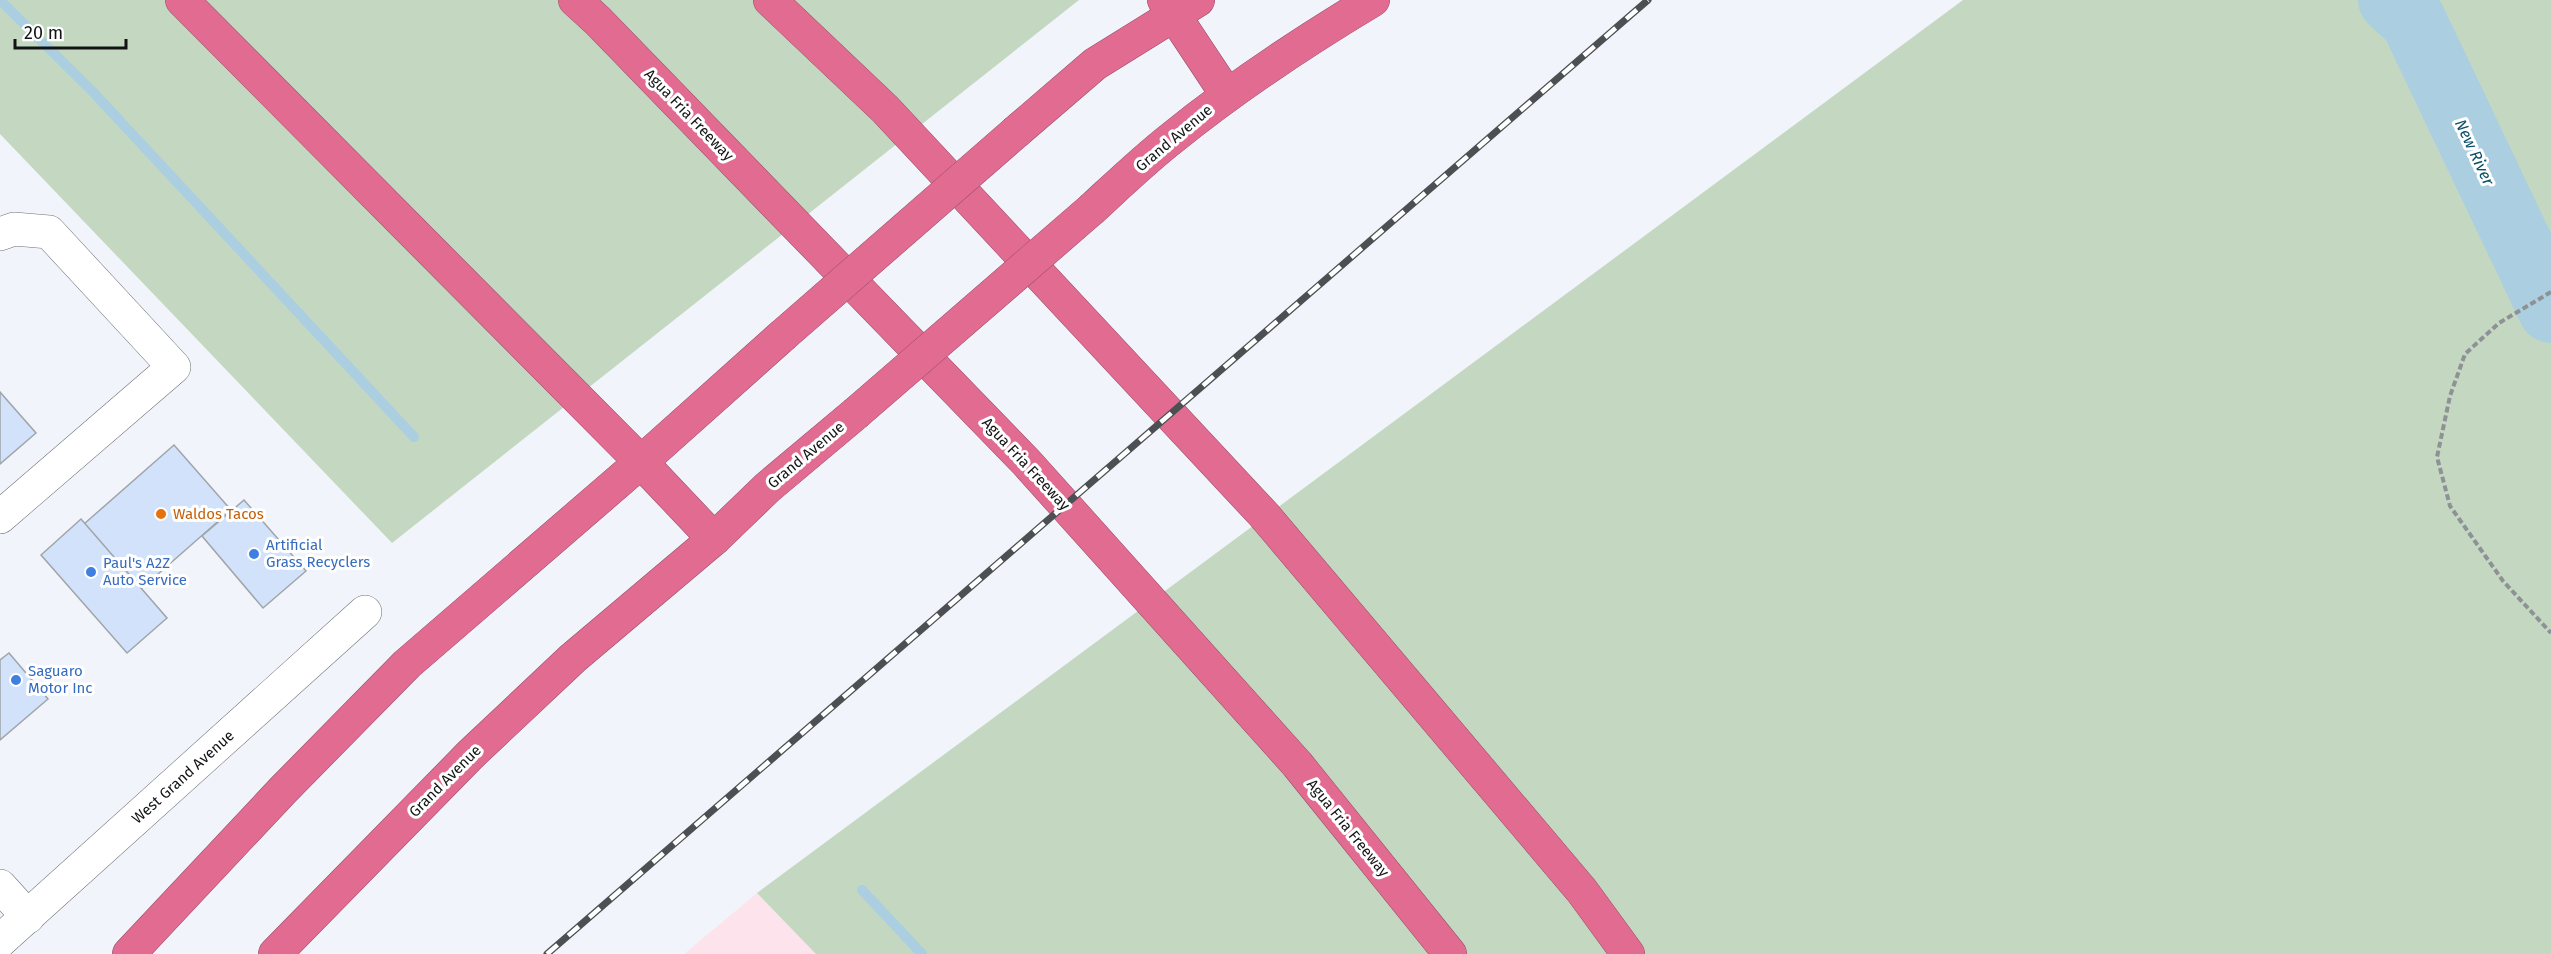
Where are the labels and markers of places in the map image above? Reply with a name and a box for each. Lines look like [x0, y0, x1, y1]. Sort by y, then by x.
place label: Waldos Tacos [173, 505, 264, 523]
marker: Waldos Tacos [154, 507, 168, 521]
place label: Artificial Grass Recyclers [266, 536, 370, 571]
marker: Artificial Grass Recyclers [247, 547, 261, 561]
place label: Paul's A2Z Auto Service [103, 554, 187, 589]
marker: Paul's A2Z Auto Service [84, 565, 98, 579]
place label: Saguaro Motor Inc [28, 662, 93, 697]
marker: Saguaro Motor Inc [9, 673, 23, 687]

